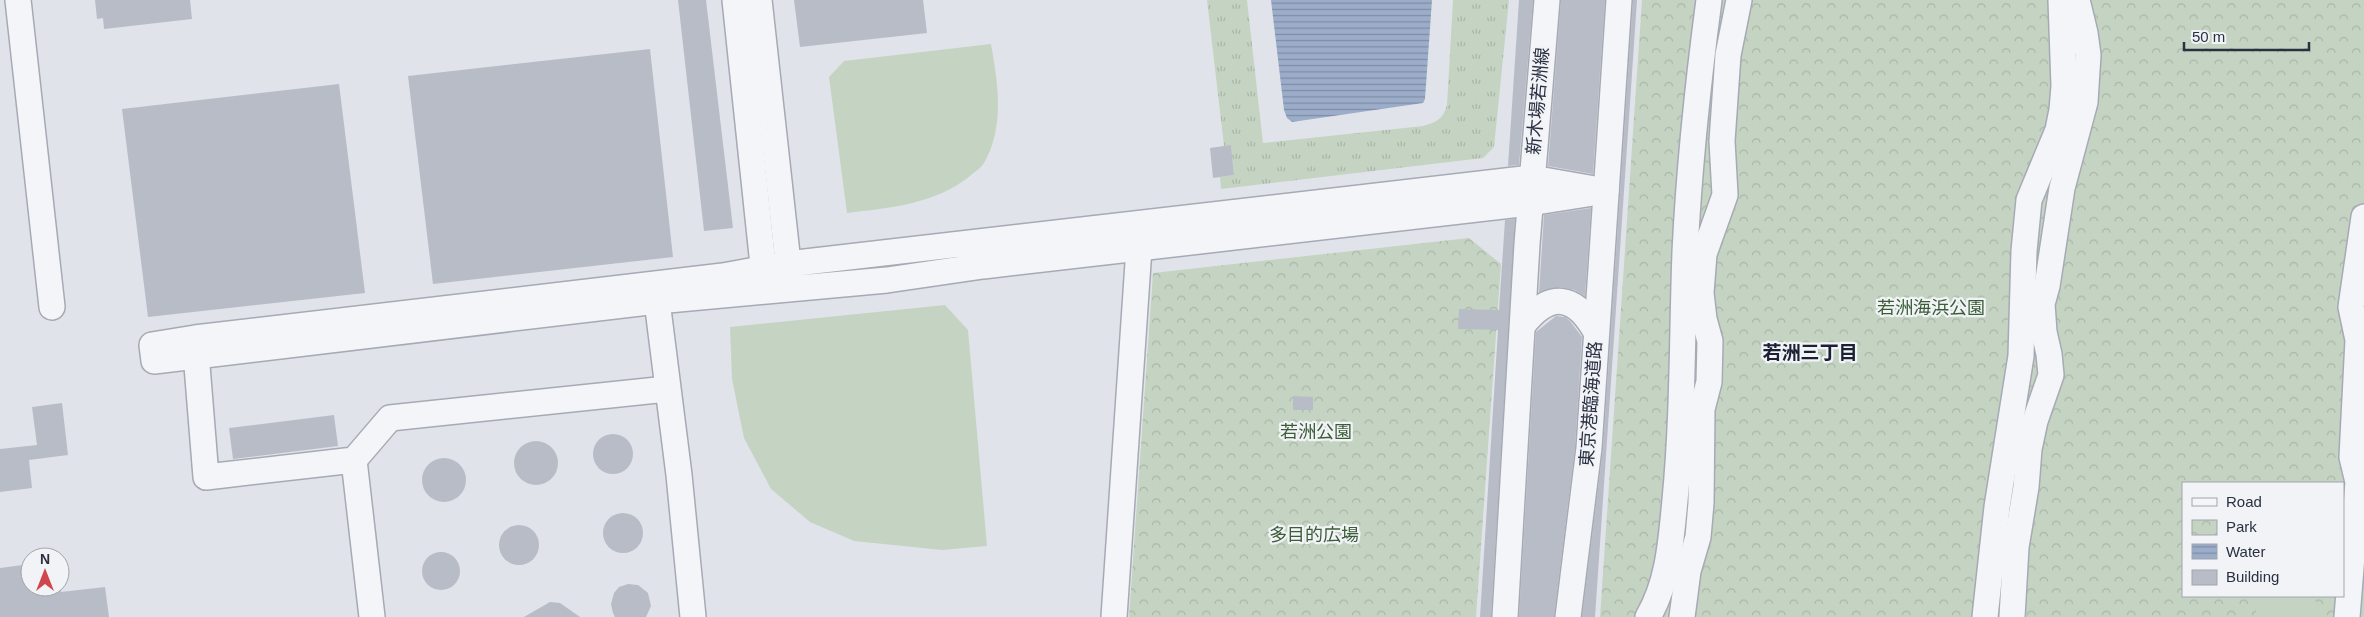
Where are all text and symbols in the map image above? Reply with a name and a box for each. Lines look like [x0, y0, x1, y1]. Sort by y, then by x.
scale bar [2184, 20, 2309, 52]
text: 50 m [2192, 28, 2225, 45]
street label: 新木場若洲線 [1523, 46, 1553, 156]
park label: 若洲海浜公園 [1877, 298, 1985, 318]
street label: 東京港臨海道路 [1577, 340, 1605, 468]
district label: 若洲三丁目 [1762, 342, 1858, 363]
park label: 若洲公園 [1280, 422, 1352, 442]
legend [2182, 482, 2344, 597]
text: Road [2226, 493, 2262, 510]
text: Park [2226, 518, 2257, 535]
park label: 多目的広場 [1269, 525, 1359, 545]
text: Water [2226, 543, 2265, 560]
north arrow [20, 547, 70, 597]
text: N [40, 551, 50, 567]
text: Building [2226, 568, 2279, 585]

